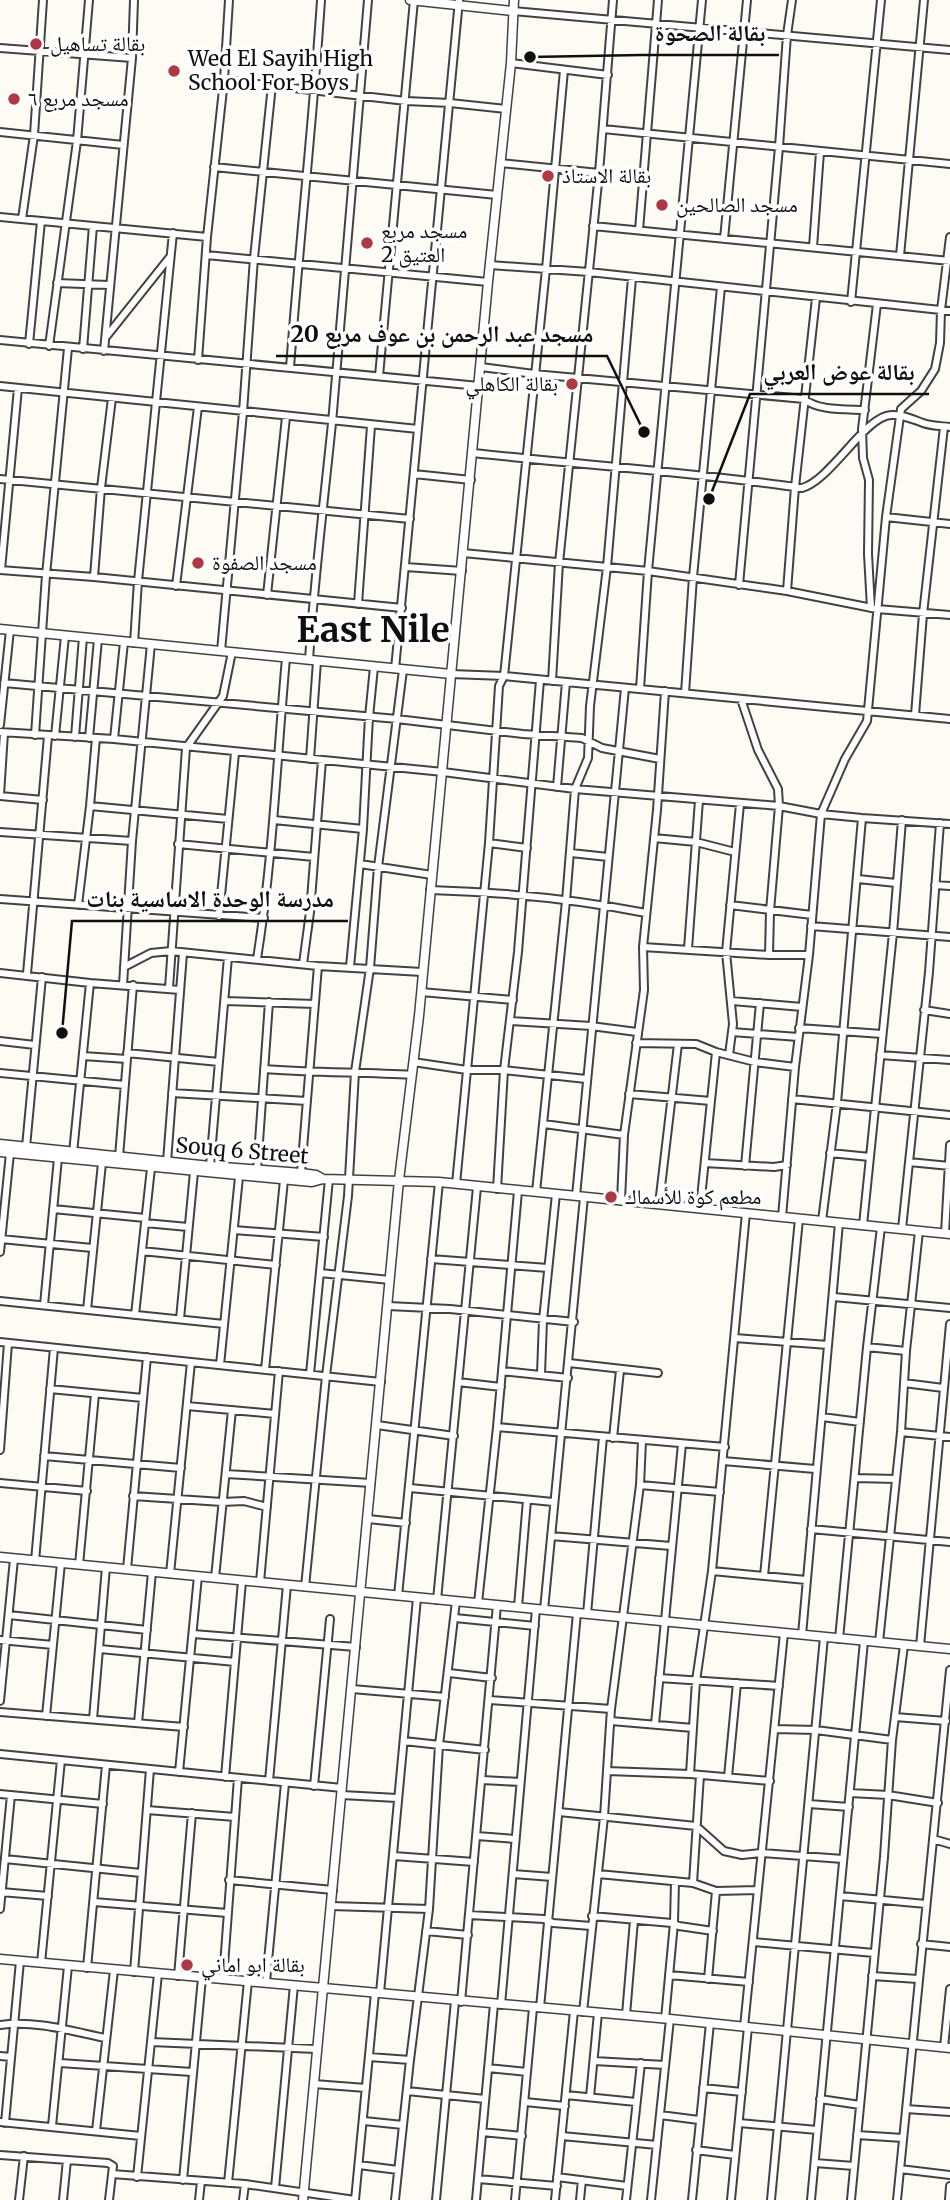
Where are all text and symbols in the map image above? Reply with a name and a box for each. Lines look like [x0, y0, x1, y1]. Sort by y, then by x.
callout: بقالة الصحوة [641, 11, 779, 55]
text: بقالة الصحوة [655, 18, 765, 47]
place label: بقالة تساهيل [50, 30, 145, 57]
marker: بقالة تساهيل [28, 36, 44, 52]
place label: Wed El Sayih High School For Boys [187, 45, 373, 96]
marker: Wed El Sayih High School For Boys [166, 63, 182, 79]
place label: مسجد مربع ٦ [28, 85, 129, 112]
marker: مسجد مربع ٦ [6, 91, 22, 107]
place label: بقالة الاستاذ [562, 162, 651, 189]
marker: بقالة الاستاذ [540, 168, 556, 184]
place label: مسجد الصالحين [676, 191, 798, 218]
marker: مسجد الصالحين [654, 197, 670, 213]
place label: مسجد مربع 2 العتيق [381, 217, 467, 268]
marker: مسجد مربع 2 العتيق [359, 235, 375, 251]
callout: مسجد عبد الرحمن بن عوف مربع 20 [276, 312, 607, 356]
text: مسجد عبد الرحمن بن عوف مربع 20 [291, 319, 593, 349]
callout: بقالة عوض العربي [750, 350, 929, 394]
text: بقالة عوض العربي [763, 357, 915, 391]
place label: بقالة الكاهلي [465, 370, 558, 400]
marker: بقالة الكاهلي [564, 376, 580, 392]
place label: مسجد الصفوة [212, 549, 317, 576]
marker: مسجد الصفوة [190, 555, 206, 571]
district label: East Nile [296, 608, 450, 652]
callout: مدرسة الوحدة الاساسية بنات [72, 877, 348, 921]
text: مدرسة الوحدة الاساسية بنات [86, 884, 334, 913]
street label: Souq 6 Street [175, 1131, 310, 1170]
place label: مطعم كوة للأسماك [625, 1183, 761, 1211]
marker: مطعم كوة للأسماك [603, 1189, 619, 1205]
place label: بقالة ابو اماني [201, 1951, 305, 1981]
marker: بقالة ابو اماني [179, 1957, 195, 1973]

